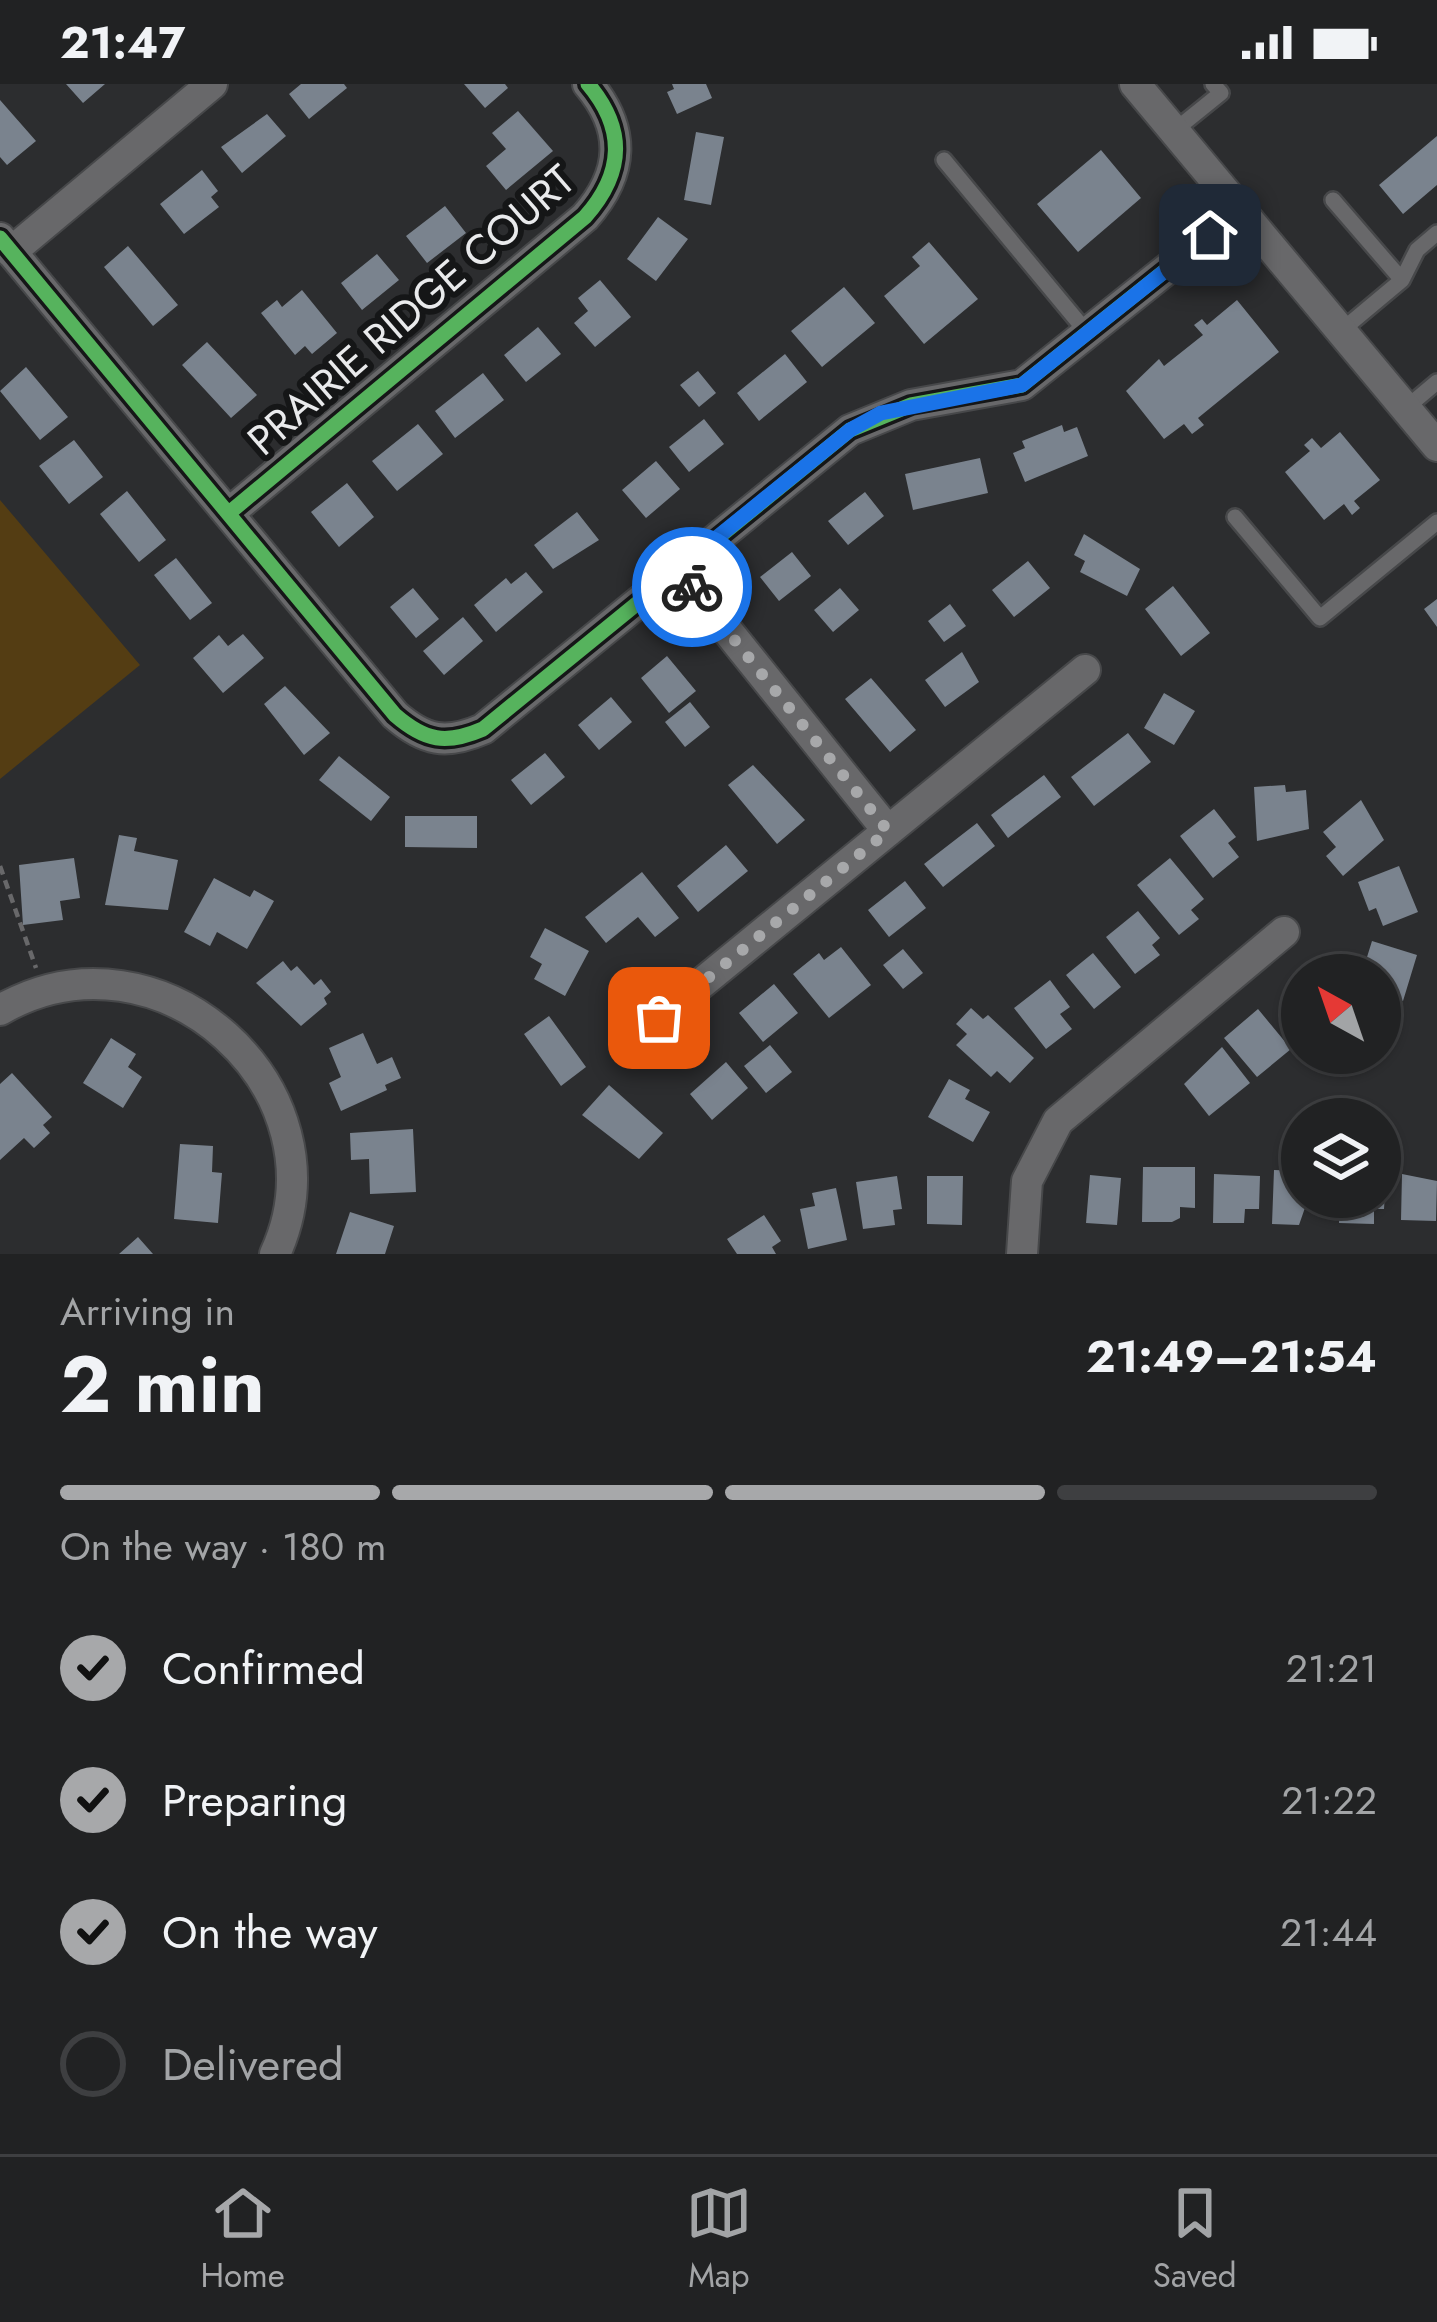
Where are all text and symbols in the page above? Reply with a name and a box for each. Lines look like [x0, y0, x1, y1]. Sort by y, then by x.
text: 21:47 [60, 10, 185, 75]
street label: PRAIRIE RIDGE COURT [234, 150, 588, 469]
pin [1159, 184, 1261, 286]
icon: home [1177, 202, 1243, 268]
courier [632, 527, 752, 647]
icon: bike [659, 554, 725, 620]
north arrow [1281, 954, 1401, 1074]
map controls [1281, 954, 1401, 1218]
pin [608, 967, 710, 1069]
icon: bag [626, 985, 692, 1051]
button: layers [1281, 1098, 1401, 1218]
text: Arriving in [60, 1283, 235, 1340]
text: 21:49–21:54 [1086, 1324, 1377, 1389]
text: 2 min [60, 1329, 265, 1441]
text: On the way · 180 m [60, 1518, 386, 1575]
icon: check [60, 1635, 126, 1701]
text: Confirmed [162, 1636, 365, 1701]
text: 21:21 [1286, 1640, 1377, 1697]
icon: check [60, 1767, 126, 1833]
text: Preparing [162, 1768, 347, 1833]
text: 21:22 [1281, 1772, 1377, 1829]
icon: check [60, 1899, 126, 1965]
text: On the way [162, 1900, 378, 1965]
text: 21:44 [1280, 1904, 1377, 1961]
text: Delivered [162, 2032, 344, 2097]
tab: Home [201, 2180, 285, 2299]
tab: Map [686, 2180, 752, 2299]
tab: Saved [1153, 2180, 1236, 2299]

